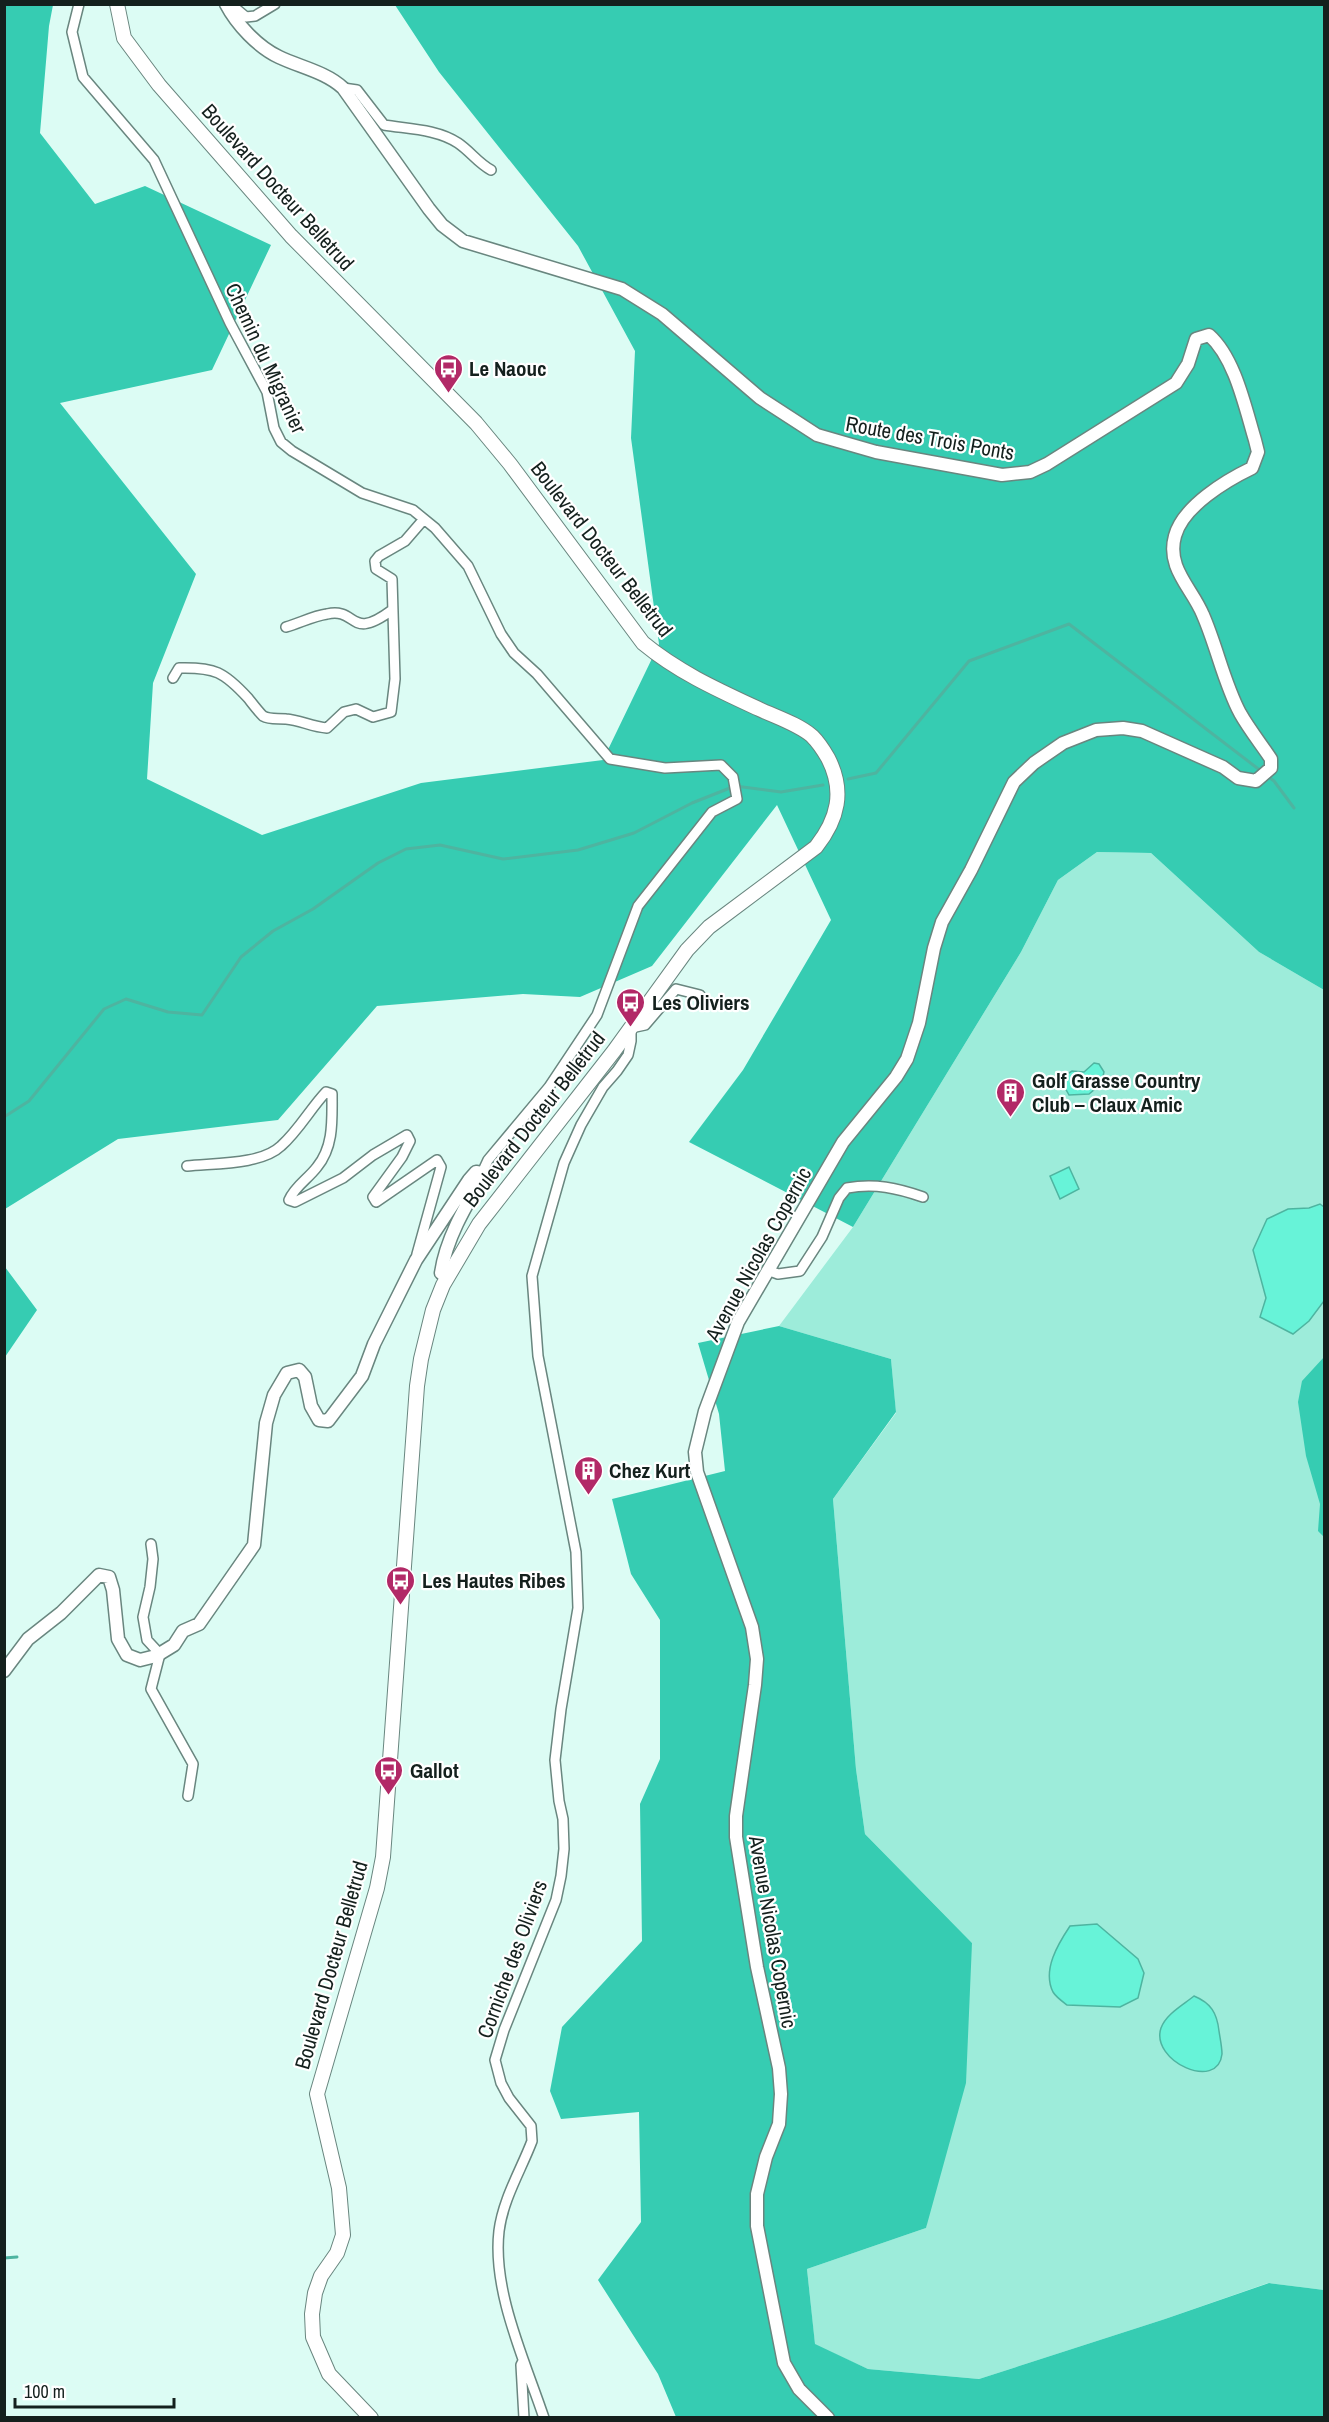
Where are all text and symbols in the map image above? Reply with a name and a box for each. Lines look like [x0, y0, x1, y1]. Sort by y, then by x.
street label: Boulevard Docteur Belletrud [195, 97, 361, 277]
street label: Chemin du Migranier [218, 278, 314, 438]
bus stop icon: Le Naouc [432, 352, 464, 394]
place label: Le Naouc [469, 354, 547, 383]
street label: Route des Trois Ponts [844, 409, 1016, 467]
street label: Boulevard Docteur Belletrud [524, 455, 680, 643]
bus stop icon: Les Oliviers [615, 986, 647, 1028]
place label: Les Oliviers [652, 988, 750, 1017]
street label: Boulevard Docteur Belletrud [456, 1025, 612, 1213]
place label: Golf Grasse Country Club – Claux Amic [1032, 1066, 1201, 1119]
building icon: Golf Grasse Country Club – Claux Amic [995, 1076, 1027, 1118]
street label: Avenue Nicolas Copernic [698, 1162, 818, 1347]
building icon: Chez Kurt [572, 1454, 604, 1496]
place label: Chez Kurt [609, 1456, 691, 1485]
bus stop icon: Les Hautes Ribes [385, 1564, 417, 1606]
place label: Les Hautes Ribes [422, 1566, 566, 1595]
bus stop icon: Gallot [373, 1754, 405, 1796]
place label: Gallot [410, 1756, 459, 1785]
street label: Avenue Nicolas Copernic [742, 1832, 804, 2031]
street label: Boulevard Docteur Belletrud [287, 1857, 375, 2073]
street label: Corniche des Oliviers [470, 1876, 554, 2042]
scale bar [15, 2371, 174, 2409]
text: 100 m [24, 2379, 65, 2404]

